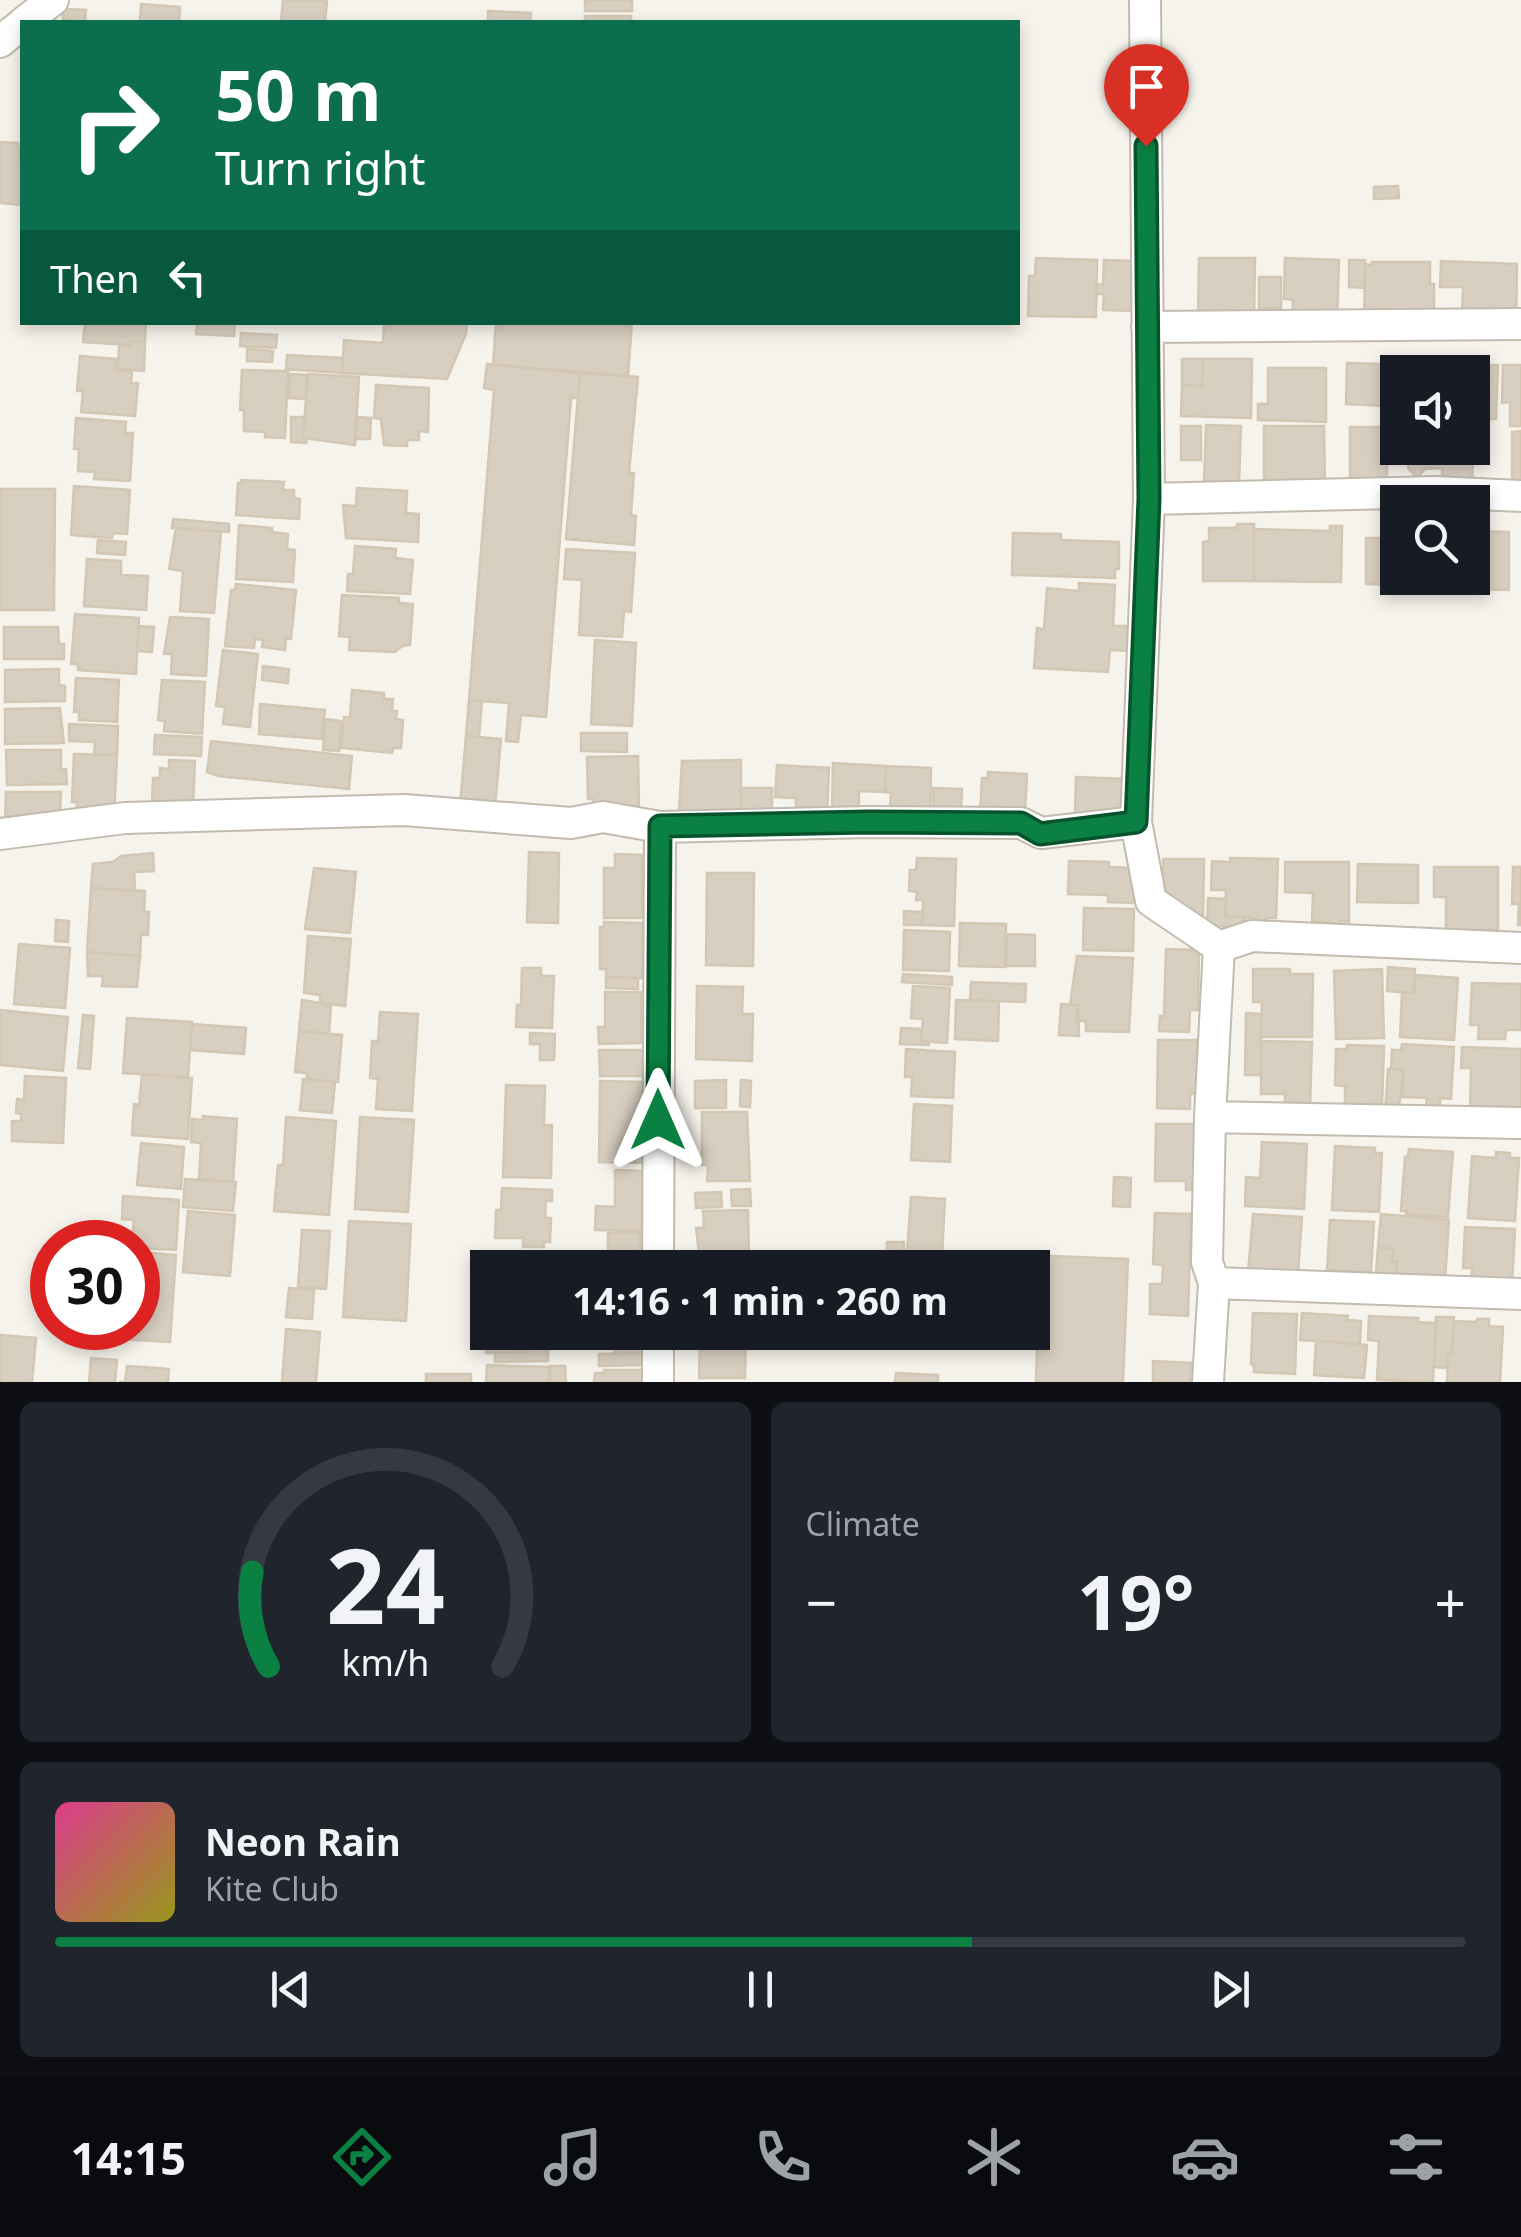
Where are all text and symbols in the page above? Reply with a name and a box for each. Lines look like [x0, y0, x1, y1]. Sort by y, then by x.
pin [1104, 44, 1189, 147]
text: 50 m [215, 46, 382, 142]
icon: arrive [1119, 59, 1174, 114]
icon: right [50, 60, 180, 190]
text: Turn right [215, 137, 426, 198]
icon: left [160, 250, 215, 305]
text: Then [50, 252, 140, 304]
map controls [1380, 355, 1490, 595]
button: sound [1380, 355, 1490, 465]
button: search [1380, 485, 1490, 595]
position arrow [606, 1068, 710, 1172]
speed limit sign: 30 [30, 1220, 160, 1350]
text: 14:16 · 1 min · 260 m [572, 1274, 948, 1326]
text: Climate [806, 1502, 920, 1545]
text: 24 [326, 1513, 445, 1654]
text: 19° [1077, 1550, 1195, 1652]
text: − [806, 1564, 837, 1639]
text: + [1435, 1564, 1466, 1639]
text: km/h [341, 1638, 429, 1686]
text: Neon Rain [205, 1815, 401, 1867]
text: Kite Club [205, 1867, 339, 1910]
icon: previous [263, 1962, 318, 2017]
icon: pause [733, 1962, 788, 2017]
icon: next [1203, 1962, 1258, 2017]
icon: directions [327, 2122, 397, 2192]
icon: music [538, 2122, 608, 2192]
icon: phone [748, 2122, 818, 2192]
icon: climate [959, 2122, 1029, 2192]
icon: car [1170, 2122, 1240, 2192]
icon: filters [1381, 2122, 1451, 2192]
text: 14:15 [70, 2127, 186, 2188]

